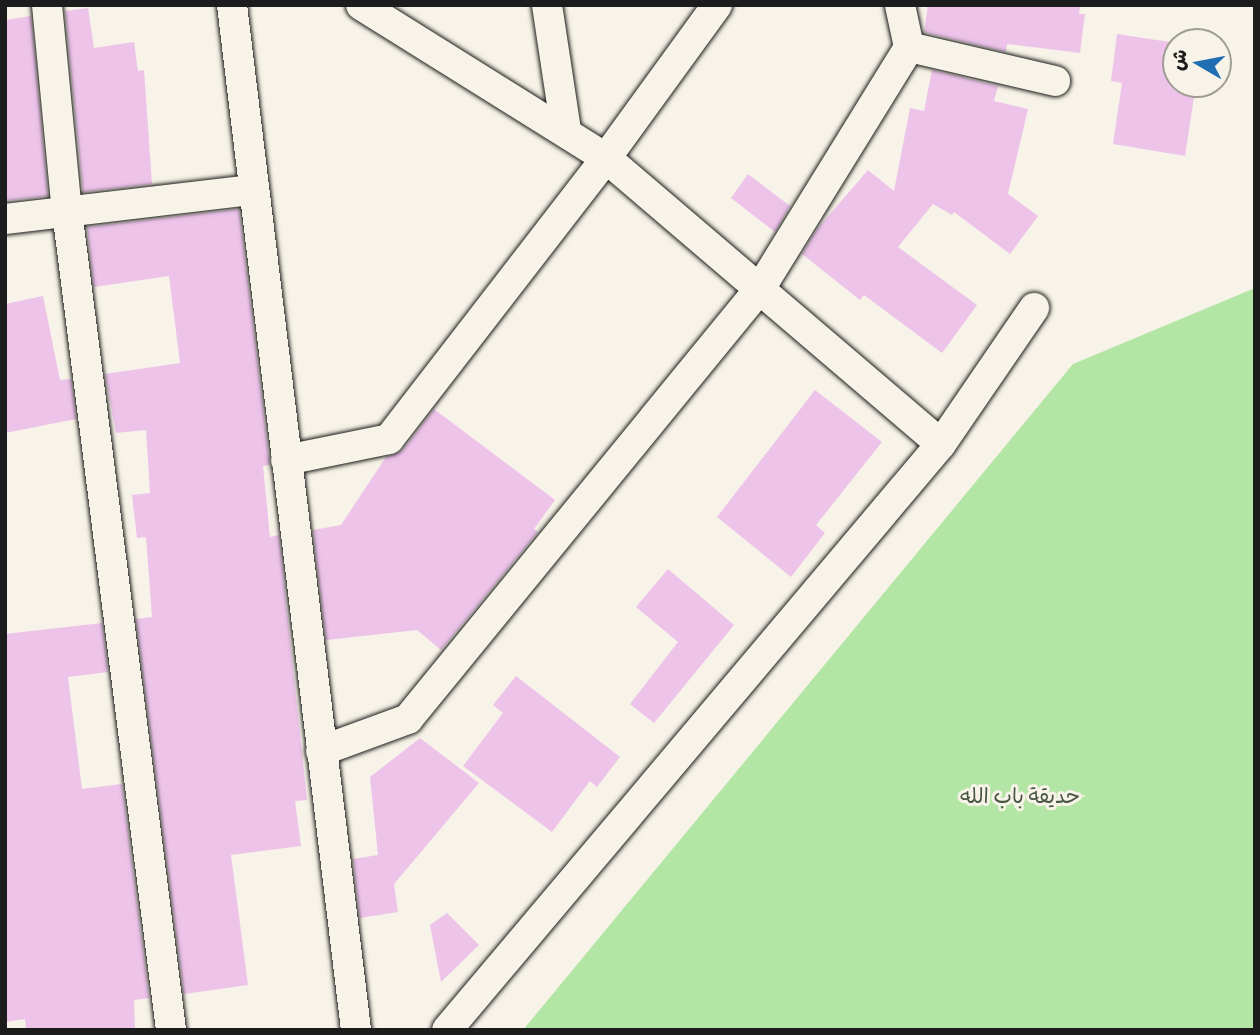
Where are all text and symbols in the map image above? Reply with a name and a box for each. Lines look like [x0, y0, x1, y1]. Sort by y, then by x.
north arrow [1162, 28, 1232, 98]
text: ش [1164, 47, 1193, 72]
park label: حديقة باب الله [960, 783, 1080, 809]

